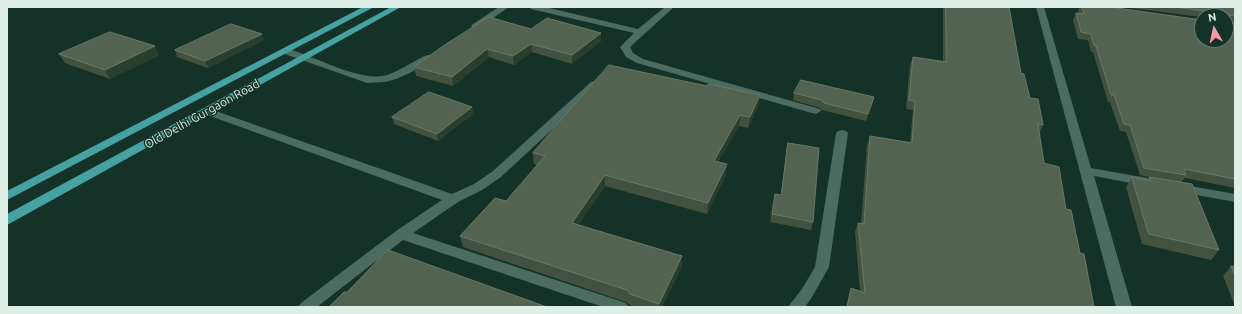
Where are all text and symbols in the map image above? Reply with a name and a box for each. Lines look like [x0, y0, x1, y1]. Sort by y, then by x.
north arrow [1194, 8, 1234, 48]
text: N [1207, 11, 1217, 24]
street label: Old Delhi Gurgaon Road [142, 76, 262, 152]

